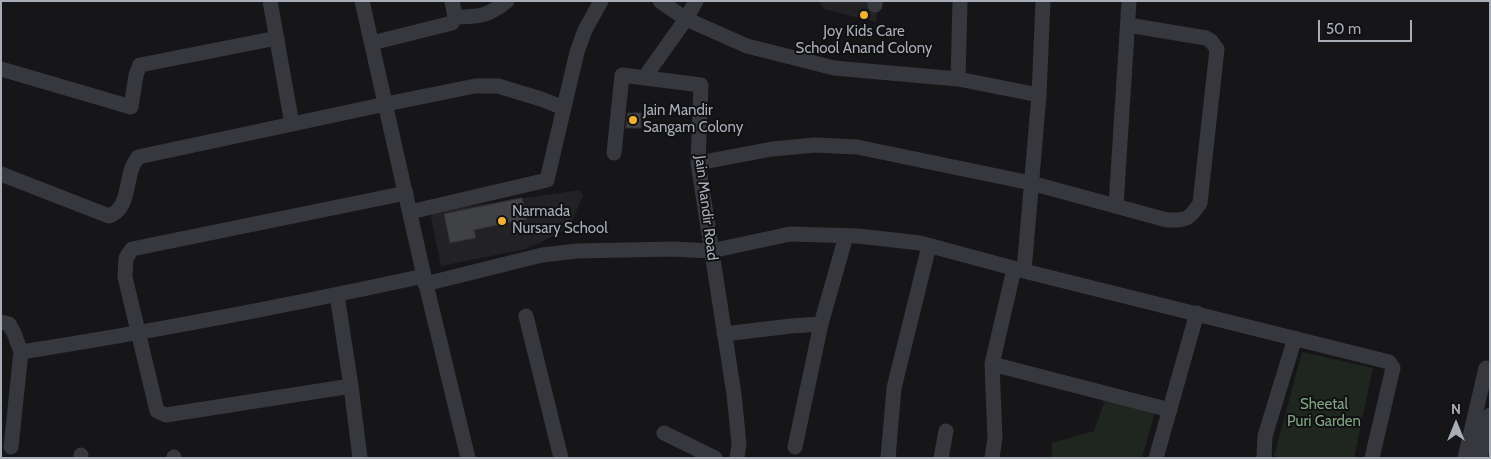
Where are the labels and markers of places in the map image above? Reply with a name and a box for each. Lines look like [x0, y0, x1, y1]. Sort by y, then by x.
marker: Joy Kids Care School Anand Colony [858, 9, 870, 21]
place label: Joy Kids Care School Anand Colony [796, 23, 932, 58]
place label: Jain Mandir Sangam Colony [643, 102, 743, 137]
marker: Jain Mandir Sangam Colony [627, 114, 639, 126]
place label: Narmada Nursary School [512, 203, 608, 238]
marker: Narmada Nursary School [496, 215, 508, 227]

